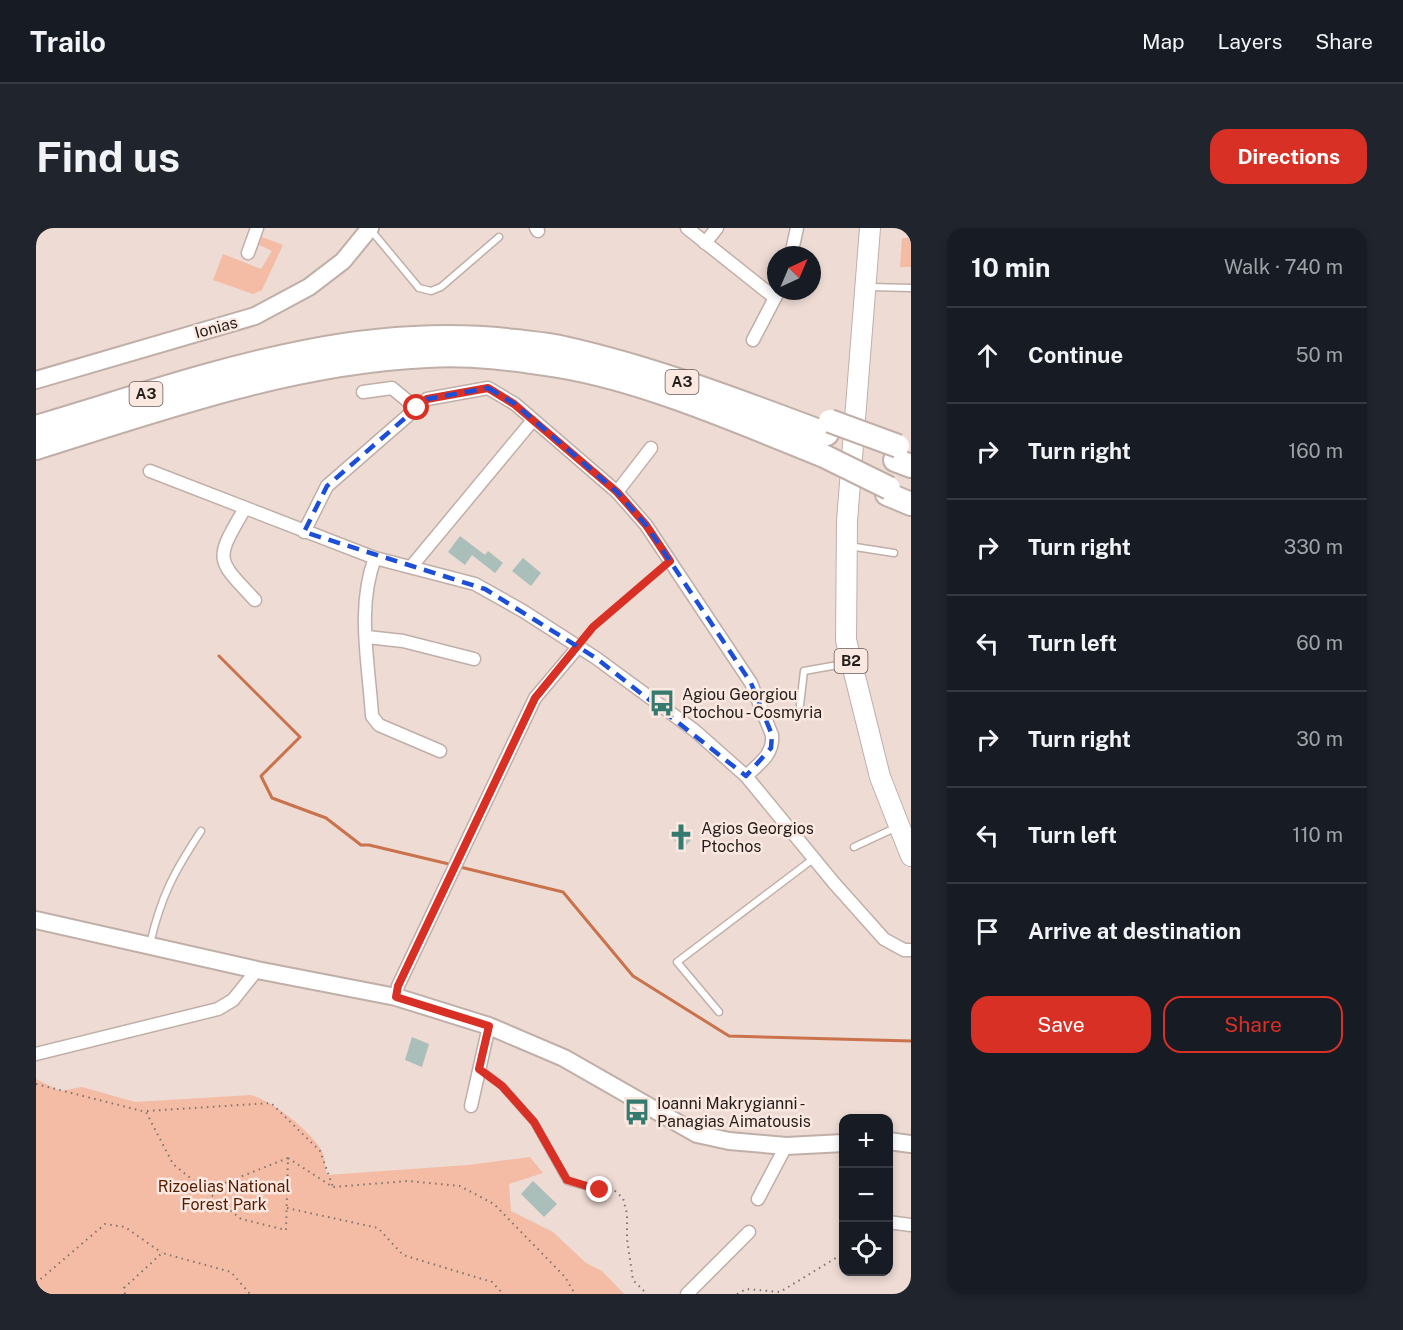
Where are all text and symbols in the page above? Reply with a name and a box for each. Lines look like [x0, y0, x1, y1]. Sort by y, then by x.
text: Trailo [30, 25, 106, 58]
text: Map [1142, 29, 1185, 54]
text: Layers [1218, 29, 1282, 54]
text: Share [1315, 29, 1373, 54]
button: Directions [1210, 129, 1367, 184]
text: Find us [36, 132, 180, 181]
north arrow [767, 246, 821, 300]
text: 10 min [971, 252, 1050, 283]
text: Walk · 740 m [1224, 255, 1343, 279]
street label: Ionias [193, 313, 240, 342]
icon: ahead [971, 339, 1004, 372]
text: Continue [1028, 342, 1123, 368]
text: 50 m [1296, 343, 1343, 367]
road number: A3 [666, 370, 698, 394]
road number: A3 [130, 382, 162, 406]
route start [403, 394, 429, 420]
icon: right [971, 435, 1004, 468]
text: Turn right [1028, 438, 1131, 464]
text: 160 m [1288, 439, 1343, 463]
icon: right [971, 531, 1004, 564]
text: Turn right [1028, 534, 1131, 560]
text: 330 m [1284, 535, 1343, 559]
icon: left [971, 627, 1004, 660]
text: Turn left [1028, 630, 1117, 656]
text: 60 m [1296, 631, 1343, 655]
road number: B2 [834, 649, 868, 673]
place label: Agiou Georgiou Ptochou - Cosmyria [682, 685, 822, 722]
bus stop icon: Agiou Georgiou Ptochou - Cosmyria [647, 688, 677, 718]
icon: right [971, 723, 1004, 756]
text: Turn right [1028, 726, 1131, 752]
text: 30 m [1296, 727, 1343, 751]
place label: Agios Georgios Ptochos [701, 819, 814, 856]
icon: left [971, 819, 1004, 852]
church icon: Agios Georgios Ptochos [666, 822, 696, 852]
text: Turn left [1028, 822, 1117, 848]
text: 110 m [1292, 823, 1343, 847]
icon: arrive [971, 915, 1004, 948]
text: Arrive at destination [1028, 918, 1241, 944]
button: Save [971, 996, 1151, 1053]
button: Share [1163, 996, 1343, 1053]
place label: Ioanni Makrygianni - Panagias Aimatousis [657, 1094, 811, 1131]
bus stop icon: Ioanni Makrygianni - Panagias Aimatousis [622, 1097, 652, 1127]
map controls [839, 1114, 893, 1276]
button: + [839, 1114, 893, 1168]
button: − [839, 1168, 893, 1222]
route end [586, 1176, 612, 1202]
park label: Rizoelias National Forest Park [158, 1177, 290, 1214]
button: locate [839, 1222, 893, 1276]

